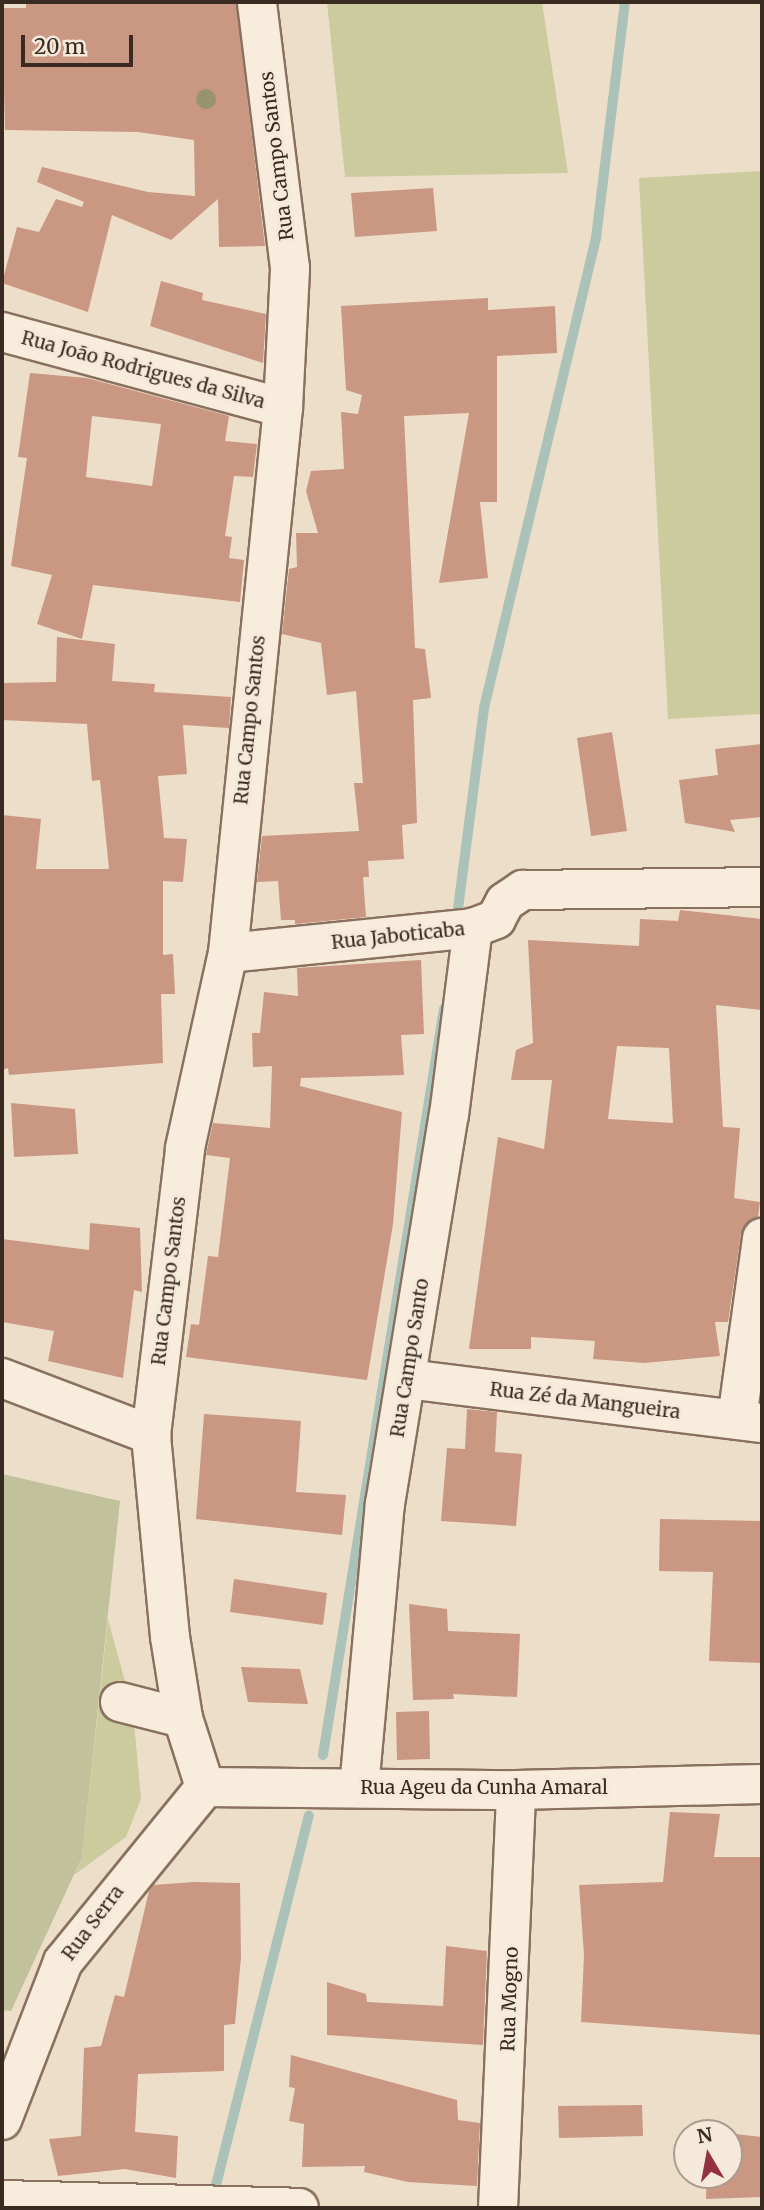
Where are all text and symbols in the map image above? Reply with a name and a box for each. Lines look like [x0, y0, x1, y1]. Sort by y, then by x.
scale bar [24, 21, 136, 65]
text: 20 m [34, 33, 85, 60]
street label: Rua Campo Santos [255, 70, 299, 242]
street label: Rua João Rodrigues da Silva [19, 326, 267, 414]
street label: Rua Campo Santos [230, 634, 270, 806]
street label: Rua Jaboticaba [330, 918, 466, 954]
street label: Rua Campo Santos [147, 1195, 191, 1367]
street label: Rua Campo Santo [386, 1277, 434, 1439]
street label: Rua Zé da Mangueira [488, 1378, 682, 1424]
street label: Rua Ageu da Cunha Amaral [360, 1777, 608, 1799]
street label: Rua Serra [57, 1881, 129, 1965]
street label: Rua Mogno [497, 1946, 523, 2052]
north arrow [673, 2119, 743, 2189]
text: N [695, 2122, 714, 2148]

